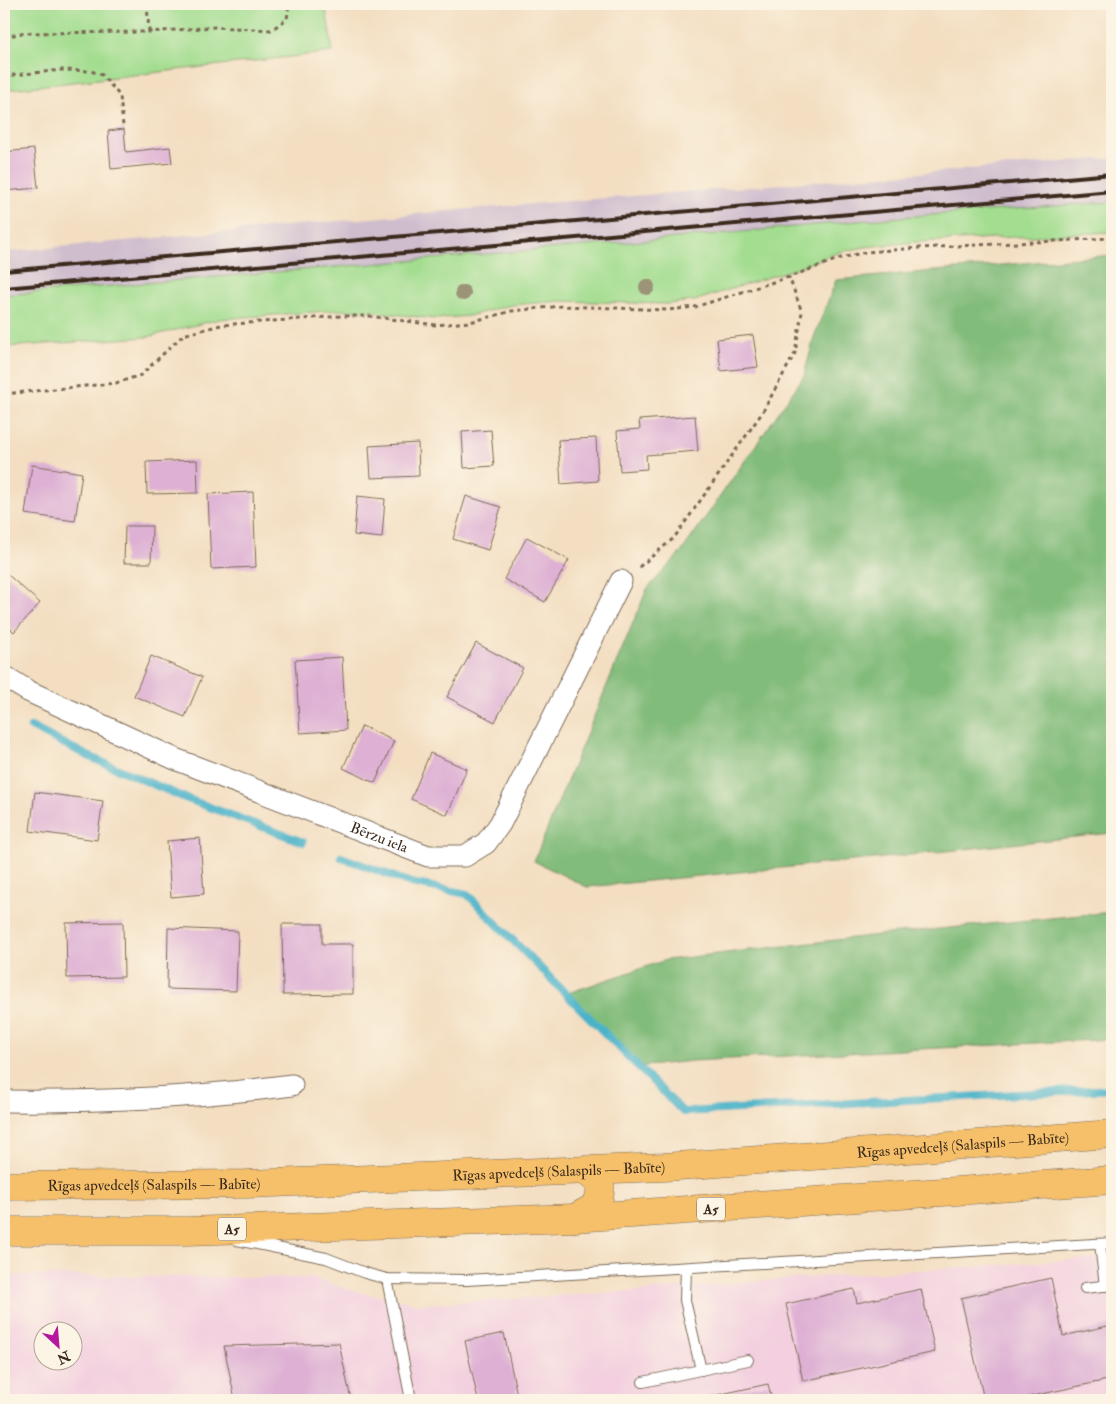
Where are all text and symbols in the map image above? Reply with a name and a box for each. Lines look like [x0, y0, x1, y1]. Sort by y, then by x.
street label: Bērzu iela [348, 818, 412, 857]
street label: Rīgas apvedceļš (Salaspils — Babīte) [856, 1128, 1070, 1162]
street label: Rīgas apvedceļš (Salaspils — Babīte) [452, 1157, 666, 1185]
street label: Rīgas apvedceļš (Salaspils — Babīte) [47, 1174, 261, 1196]
road number: A5 [697, 1198, 725, 1220]
road number: A5 [218, 1218, 246, 1240]
north arrow [32, 1322, 82, 1372]
text: N [54, 1346, 74, 1368]

